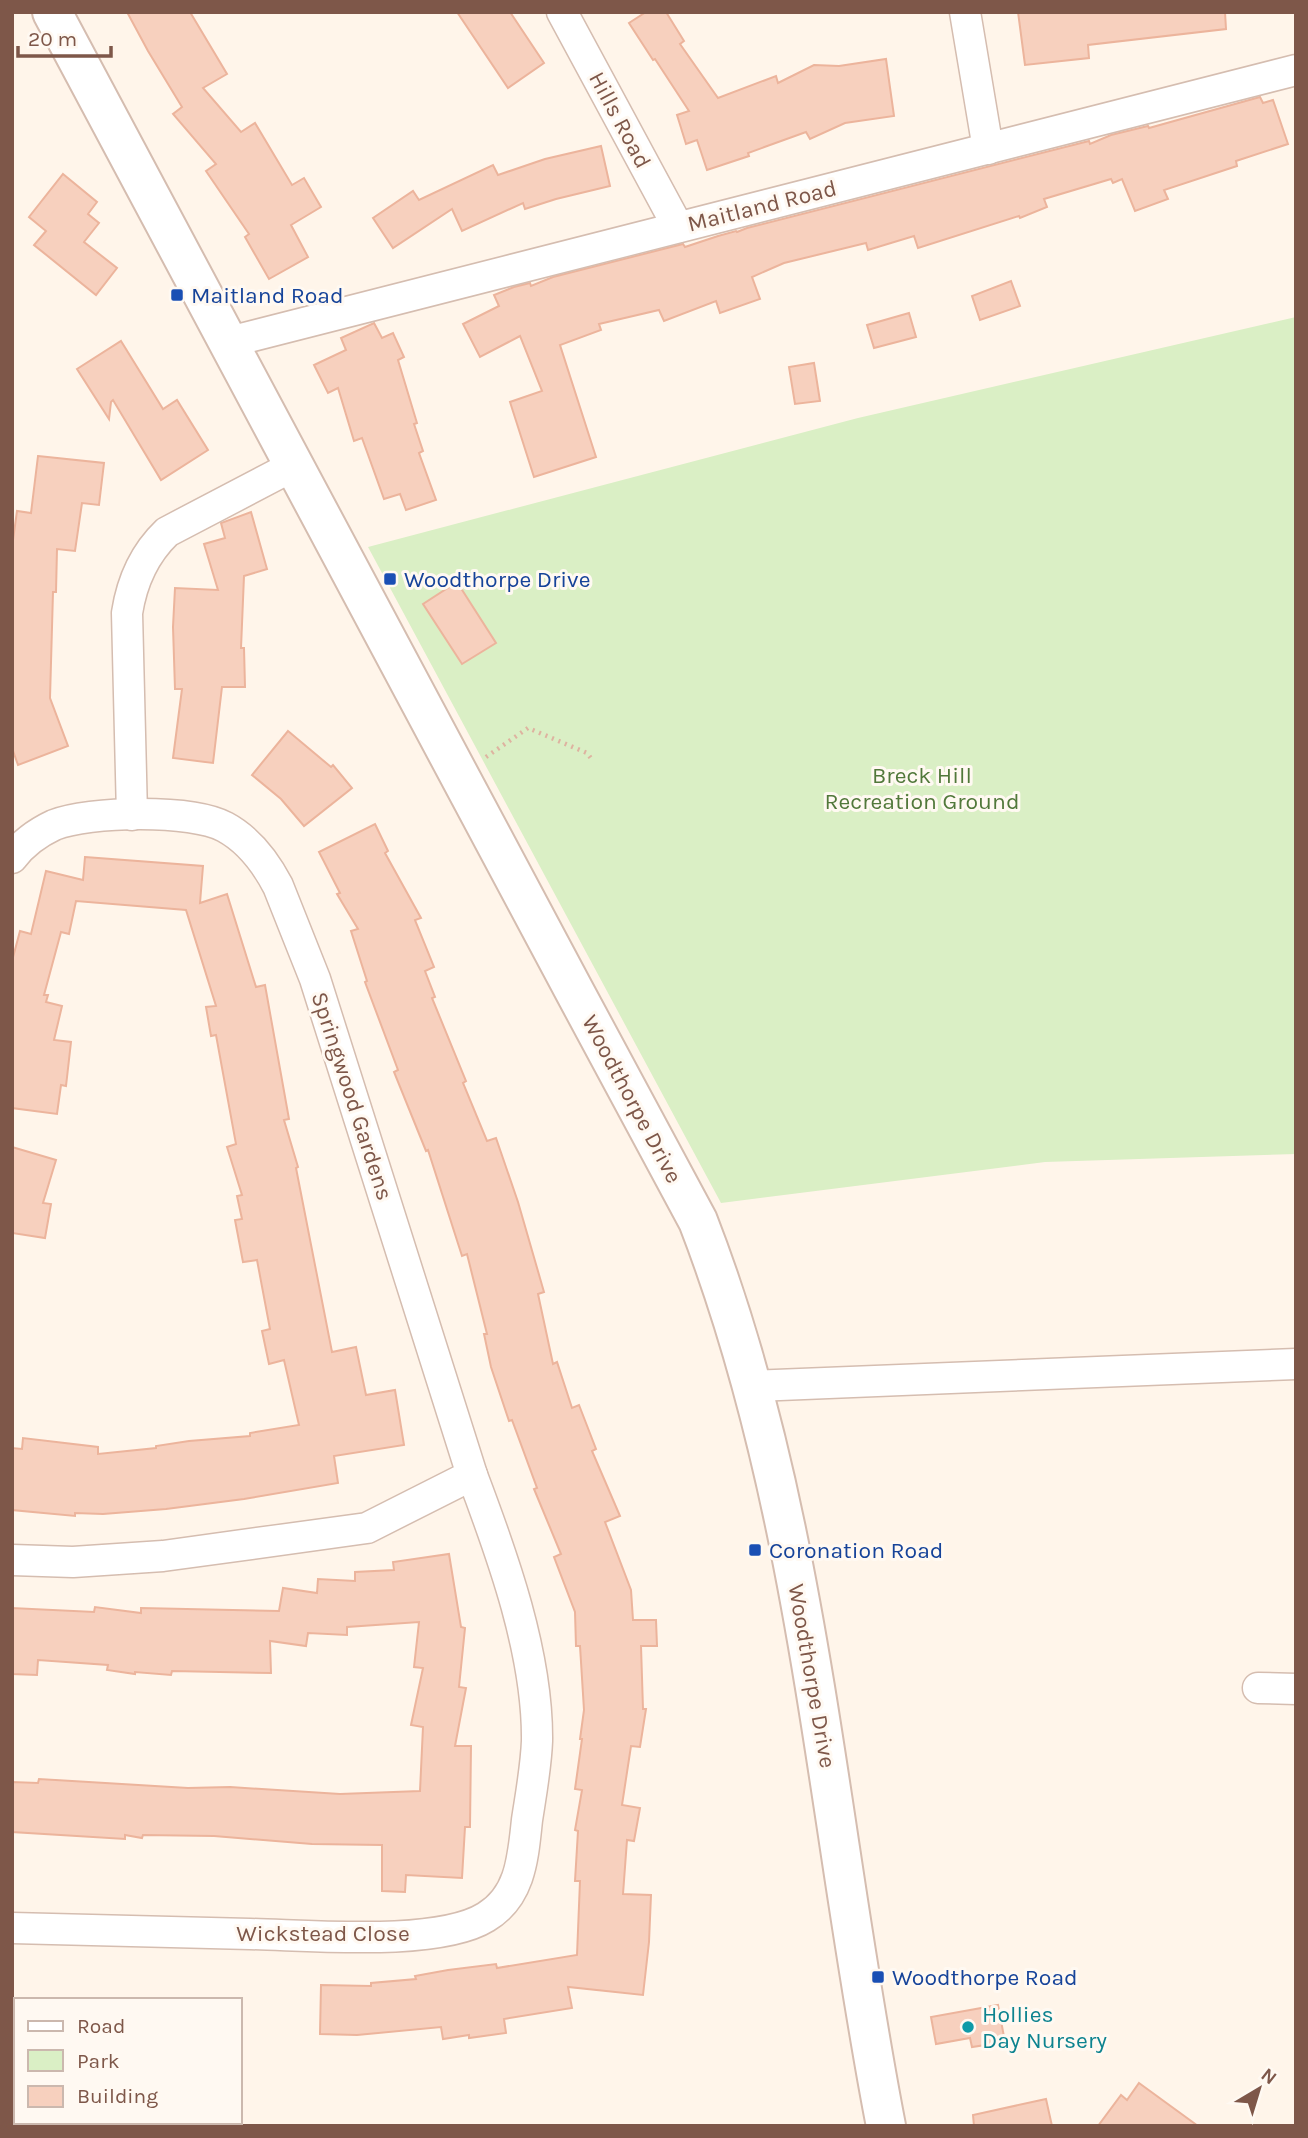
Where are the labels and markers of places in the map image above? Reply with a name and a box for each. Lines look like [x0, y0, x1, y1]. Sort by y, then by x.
place label: Maitland Road [191, 282, 344, 309]
marker: Maitland Road [169, 287, 185, 303]
place label: Woodthorpe Drive [404, 566, 590, 593]
marker: Woodthorpe Drive [382, 571, 398, 587]
place label: Coronation Road [769, 1537, 943, 1564]
marker: Coronation Road [747, 1542, 763, 1558]
place label: Woodthorpe Road [892, 1964, 1078, 1991]
marker: Woodthorpe Road [870, 1969, 886, 1985]
place label: Hollies Day Nursery [982, 2001, 1107, 2054]
marker: Hollies Day Nursery [960, 2019, 976, 2035]

